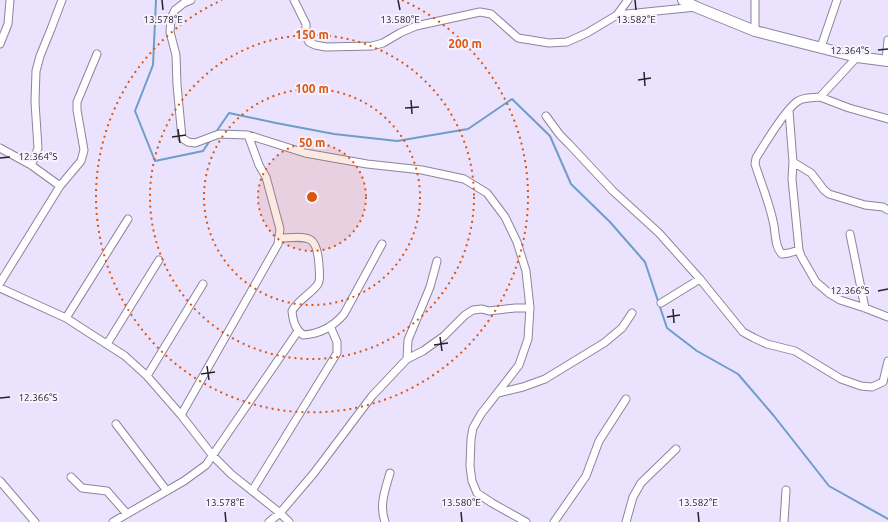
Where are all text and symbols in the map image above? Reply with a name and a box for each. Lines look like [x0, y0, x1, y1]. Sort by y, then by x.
text: 13.578°E [143, 14, 183, 25]
text: 13.580°E [380, 14, 420, 25]
text: 13.582°E [616, 14, 656, 25]
text: 150 m [295, 28, 329, 41]
text: 200 m [448, 37, 482, 50]
text: 12.364°S [830, 45, 870, 56]
text: 100 m [295, 82, 329, 95]
text: 50 m [299, 136, 325, 149]
text: 12.364°S [18, 151, 58, 162]
centre of rings [305, 190, 319, 204]
text: 12.366°S [830, 285, 870, 296]
text: 12.366°S [18, 392, 58, 403]
text: 13.578°E [205, 497, 245, 508]
text: 13.580°E [441, 497, 481, 508]
text: 13.582°E [678, 497, 718, 508]

